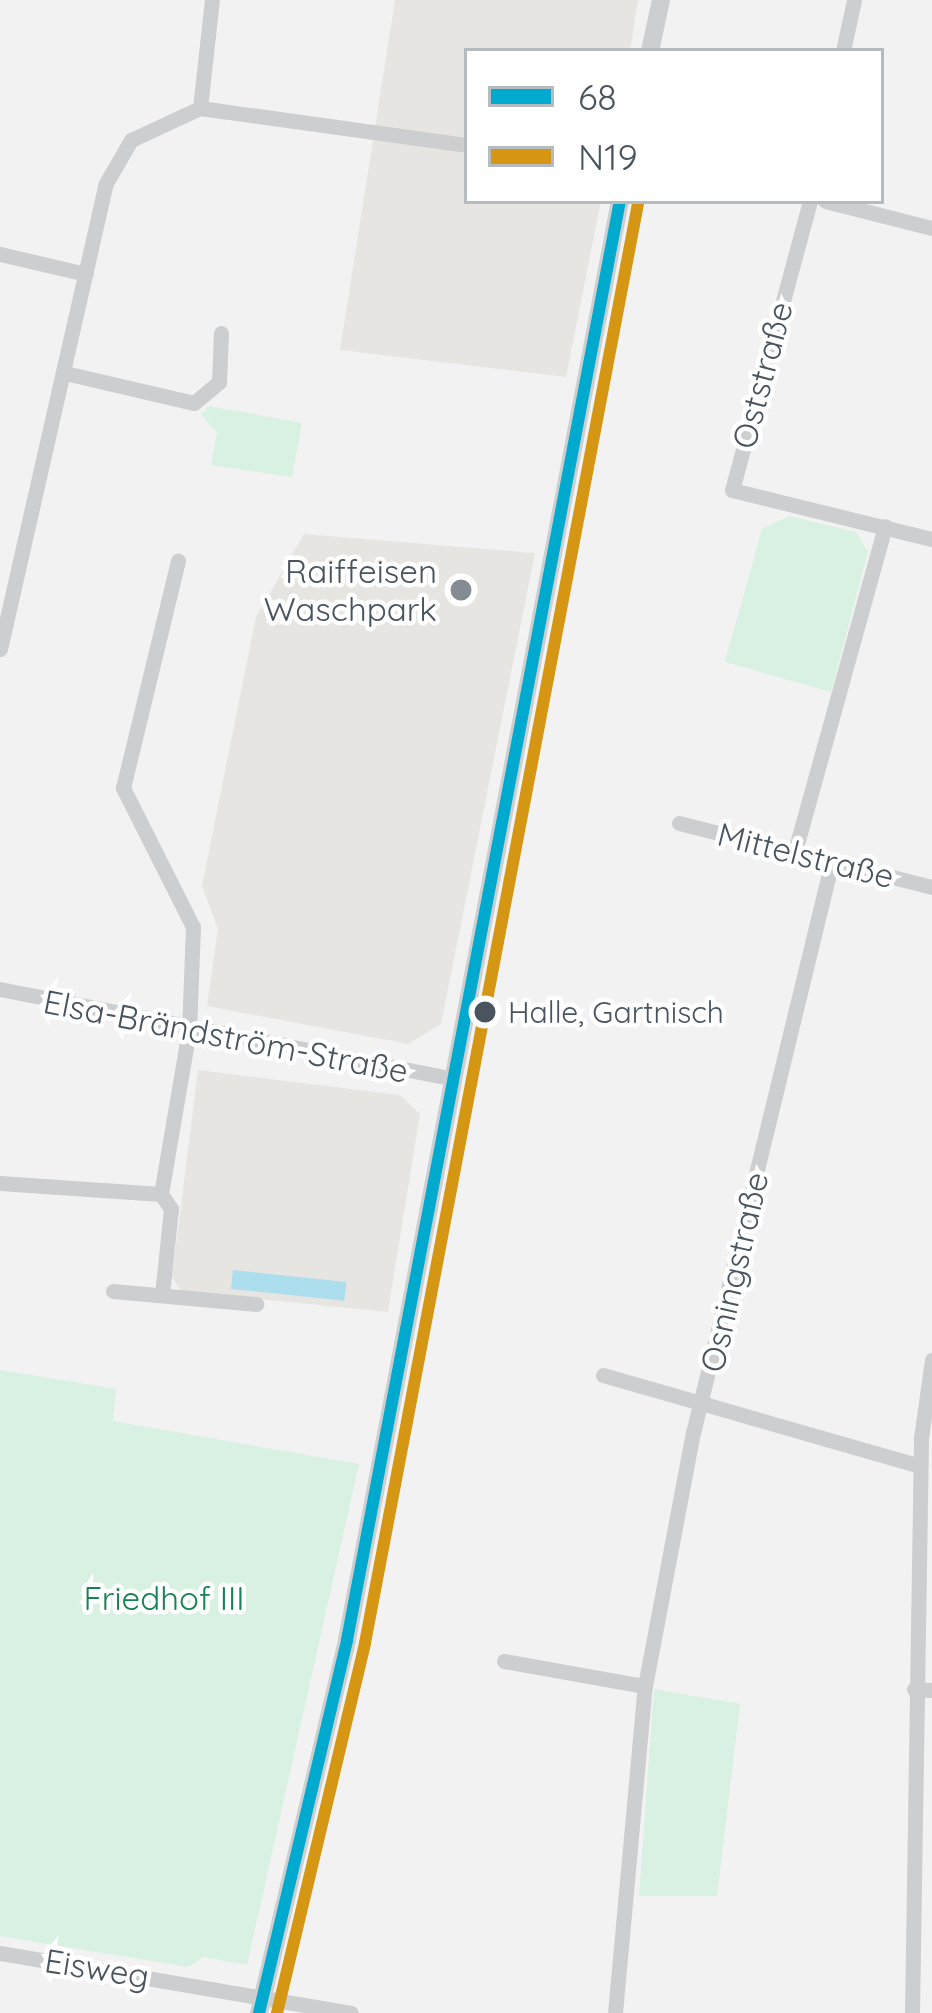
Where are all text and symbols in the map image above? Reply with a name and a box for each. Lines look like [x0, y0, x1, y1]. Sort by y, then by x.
legend [464, 48, 884, 204]
text: 68 [578, 74, 617, 119]
text: N19 [578, 134, 638, 179]
street label: Oststraße [723, 297, 801, 453]
place label: Raiffeisen Waschpark [264, 551, 437, 629]
marker: Raiffeisen Waschpark [448, 577, 474, 603]
street label: Mittelstraße [714, 814, 898, 896]
street label: Elsa-Brändström-Straße [40, 981, 412, 1091]
place label: Halle, Gartnisch [508, 994, 724, 1030]
marker: Halle, Gartnisch [474, 1001, 496, 1023]
street label: Osningstraße [692, 1168, 776, 1376]
park label: Friedhof III [83, 1578, 245, 1618]
street label: Eisweg [42, 1940, 152, 1996]

